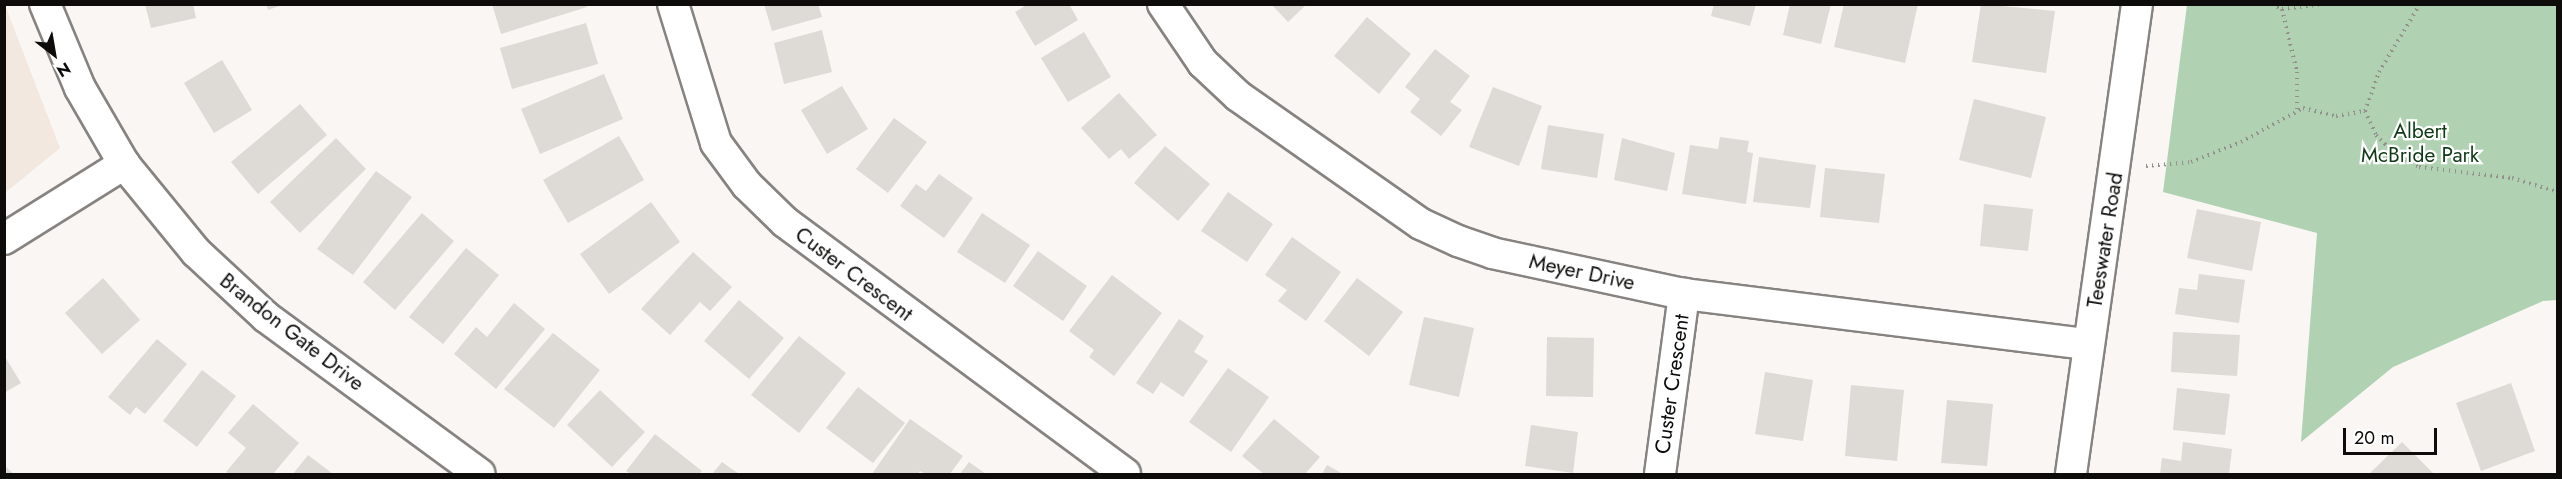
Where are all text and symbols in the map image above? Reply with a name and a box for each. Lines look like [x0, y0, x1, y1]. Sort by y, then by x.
north arrow [24, 24, 84, 84]
text: N [52, 57, 75, 83]
park label: Albert McBride Park [2361, 118, 2479, 168]
street label: Teeswater Road [2082, 171, 2128, 309]
street label: Custer Crescent [790, 222, 918, 326]
street label: Meyer Drive [1527, 249, 1637, 295]
street label: Brandon Gate Drive [215, 268, 369, 396]
street label: Custer Crescent [1650, 313, 1694, 455]
scale bar [2346, 416, 2440, 454]
text: 20 m [2354, 425, 2394, 451]

